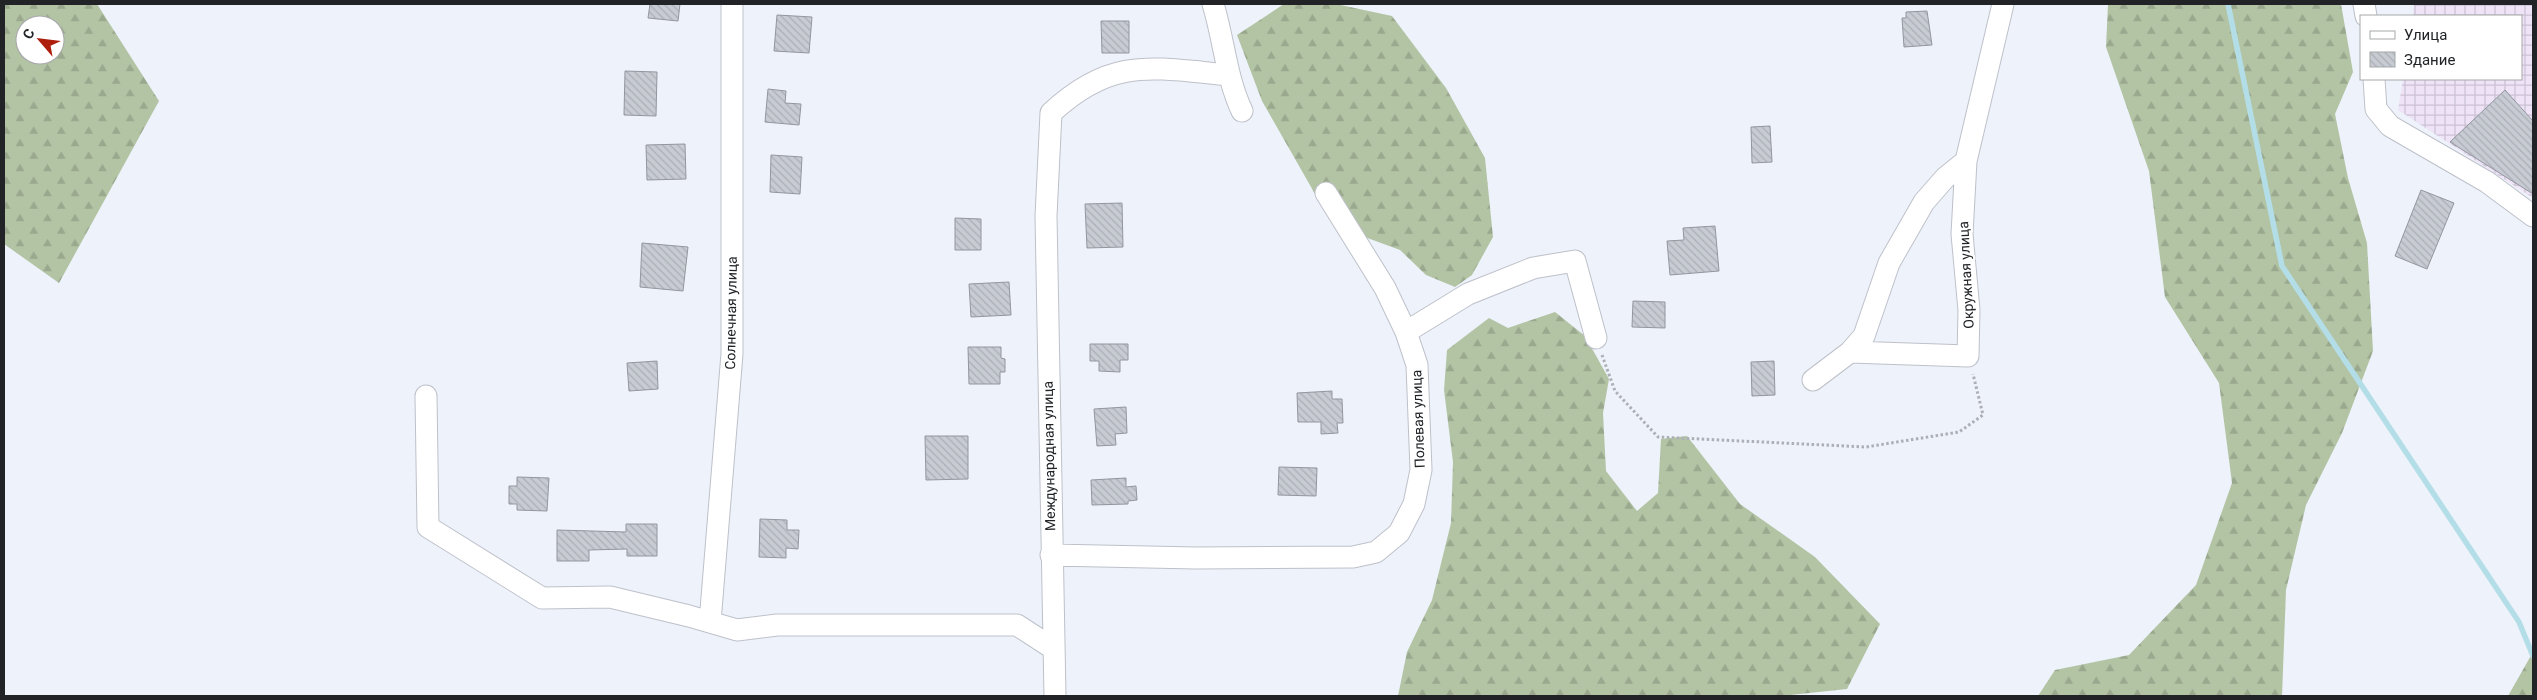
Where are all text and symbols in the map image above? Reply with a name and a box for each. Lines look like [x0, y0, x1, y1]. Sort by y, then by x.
north arrow [15, 15, 65, 65]
legend [2360, 15, 2522, 80]
text: С [19, 26, 38, 42]
text: Улица [2404, 26, 2447, 44]
text: Здание [2404, 51, 2455, 69]
street label: Окружная улица [1955, 221, 1977, 329]
street label: Солнечная улица [722, 256, 740, 370]
street label: Полевая улица [1408, 369, 1428, 469]
street label: Международная улица [1040, 381, 1058, 531]

